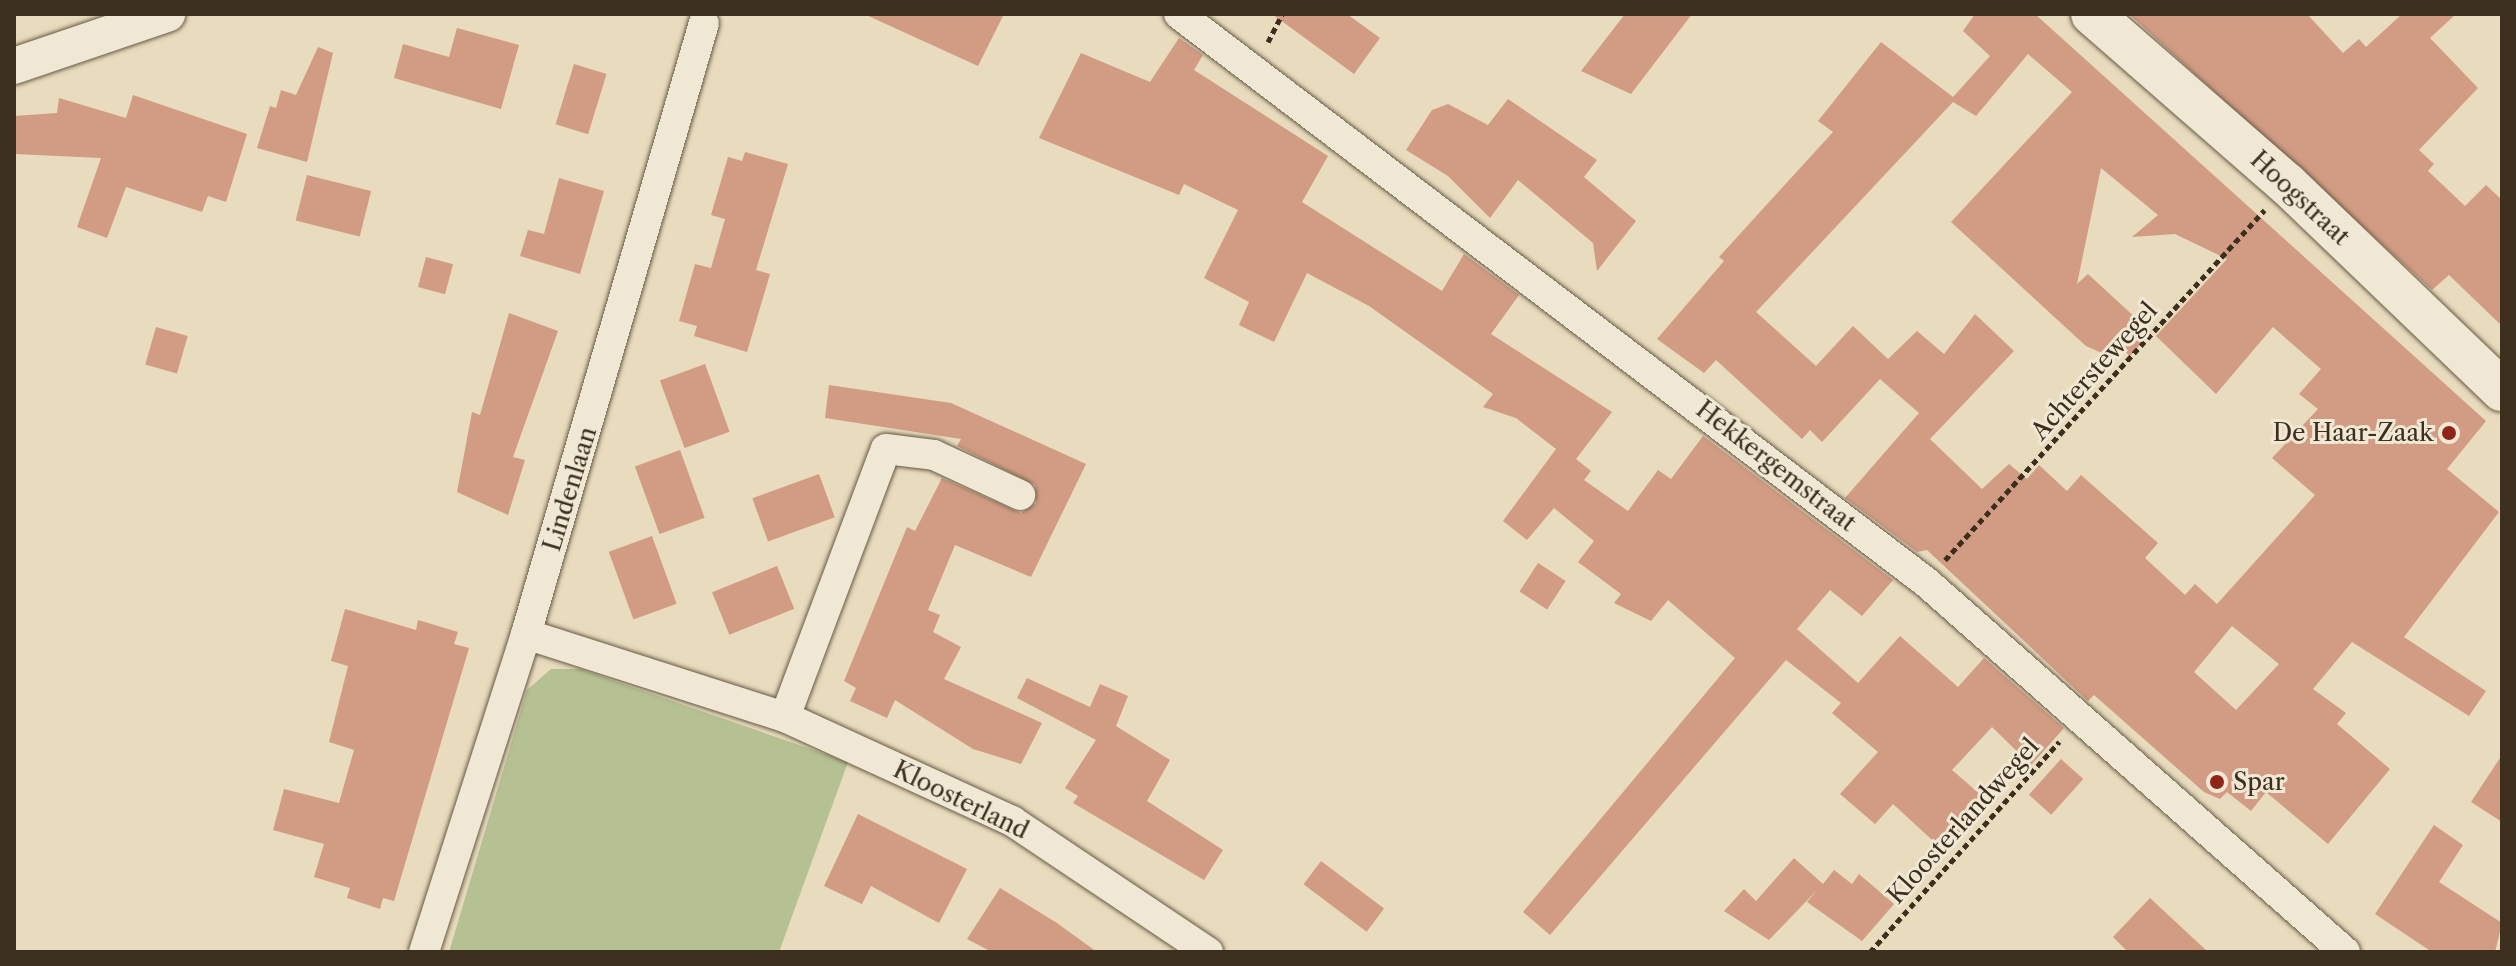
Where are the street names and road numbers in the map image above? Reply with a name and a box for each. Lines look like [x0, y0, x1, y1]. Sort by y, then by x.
street label: Hoogstraat [2245, 145, 2355, 251]
street label: Achterstewegel [2025, 296, 2163, 446]
street label: Hekkergemstraat [1690, 395, 1862, 537]
street label: Lindenlaan [537, 423, 603, 555]
street label: Kloosterlandwegel [1881, 732, 2045, 910]
street label: Kloosterland [889, 755, 1033, 845]

